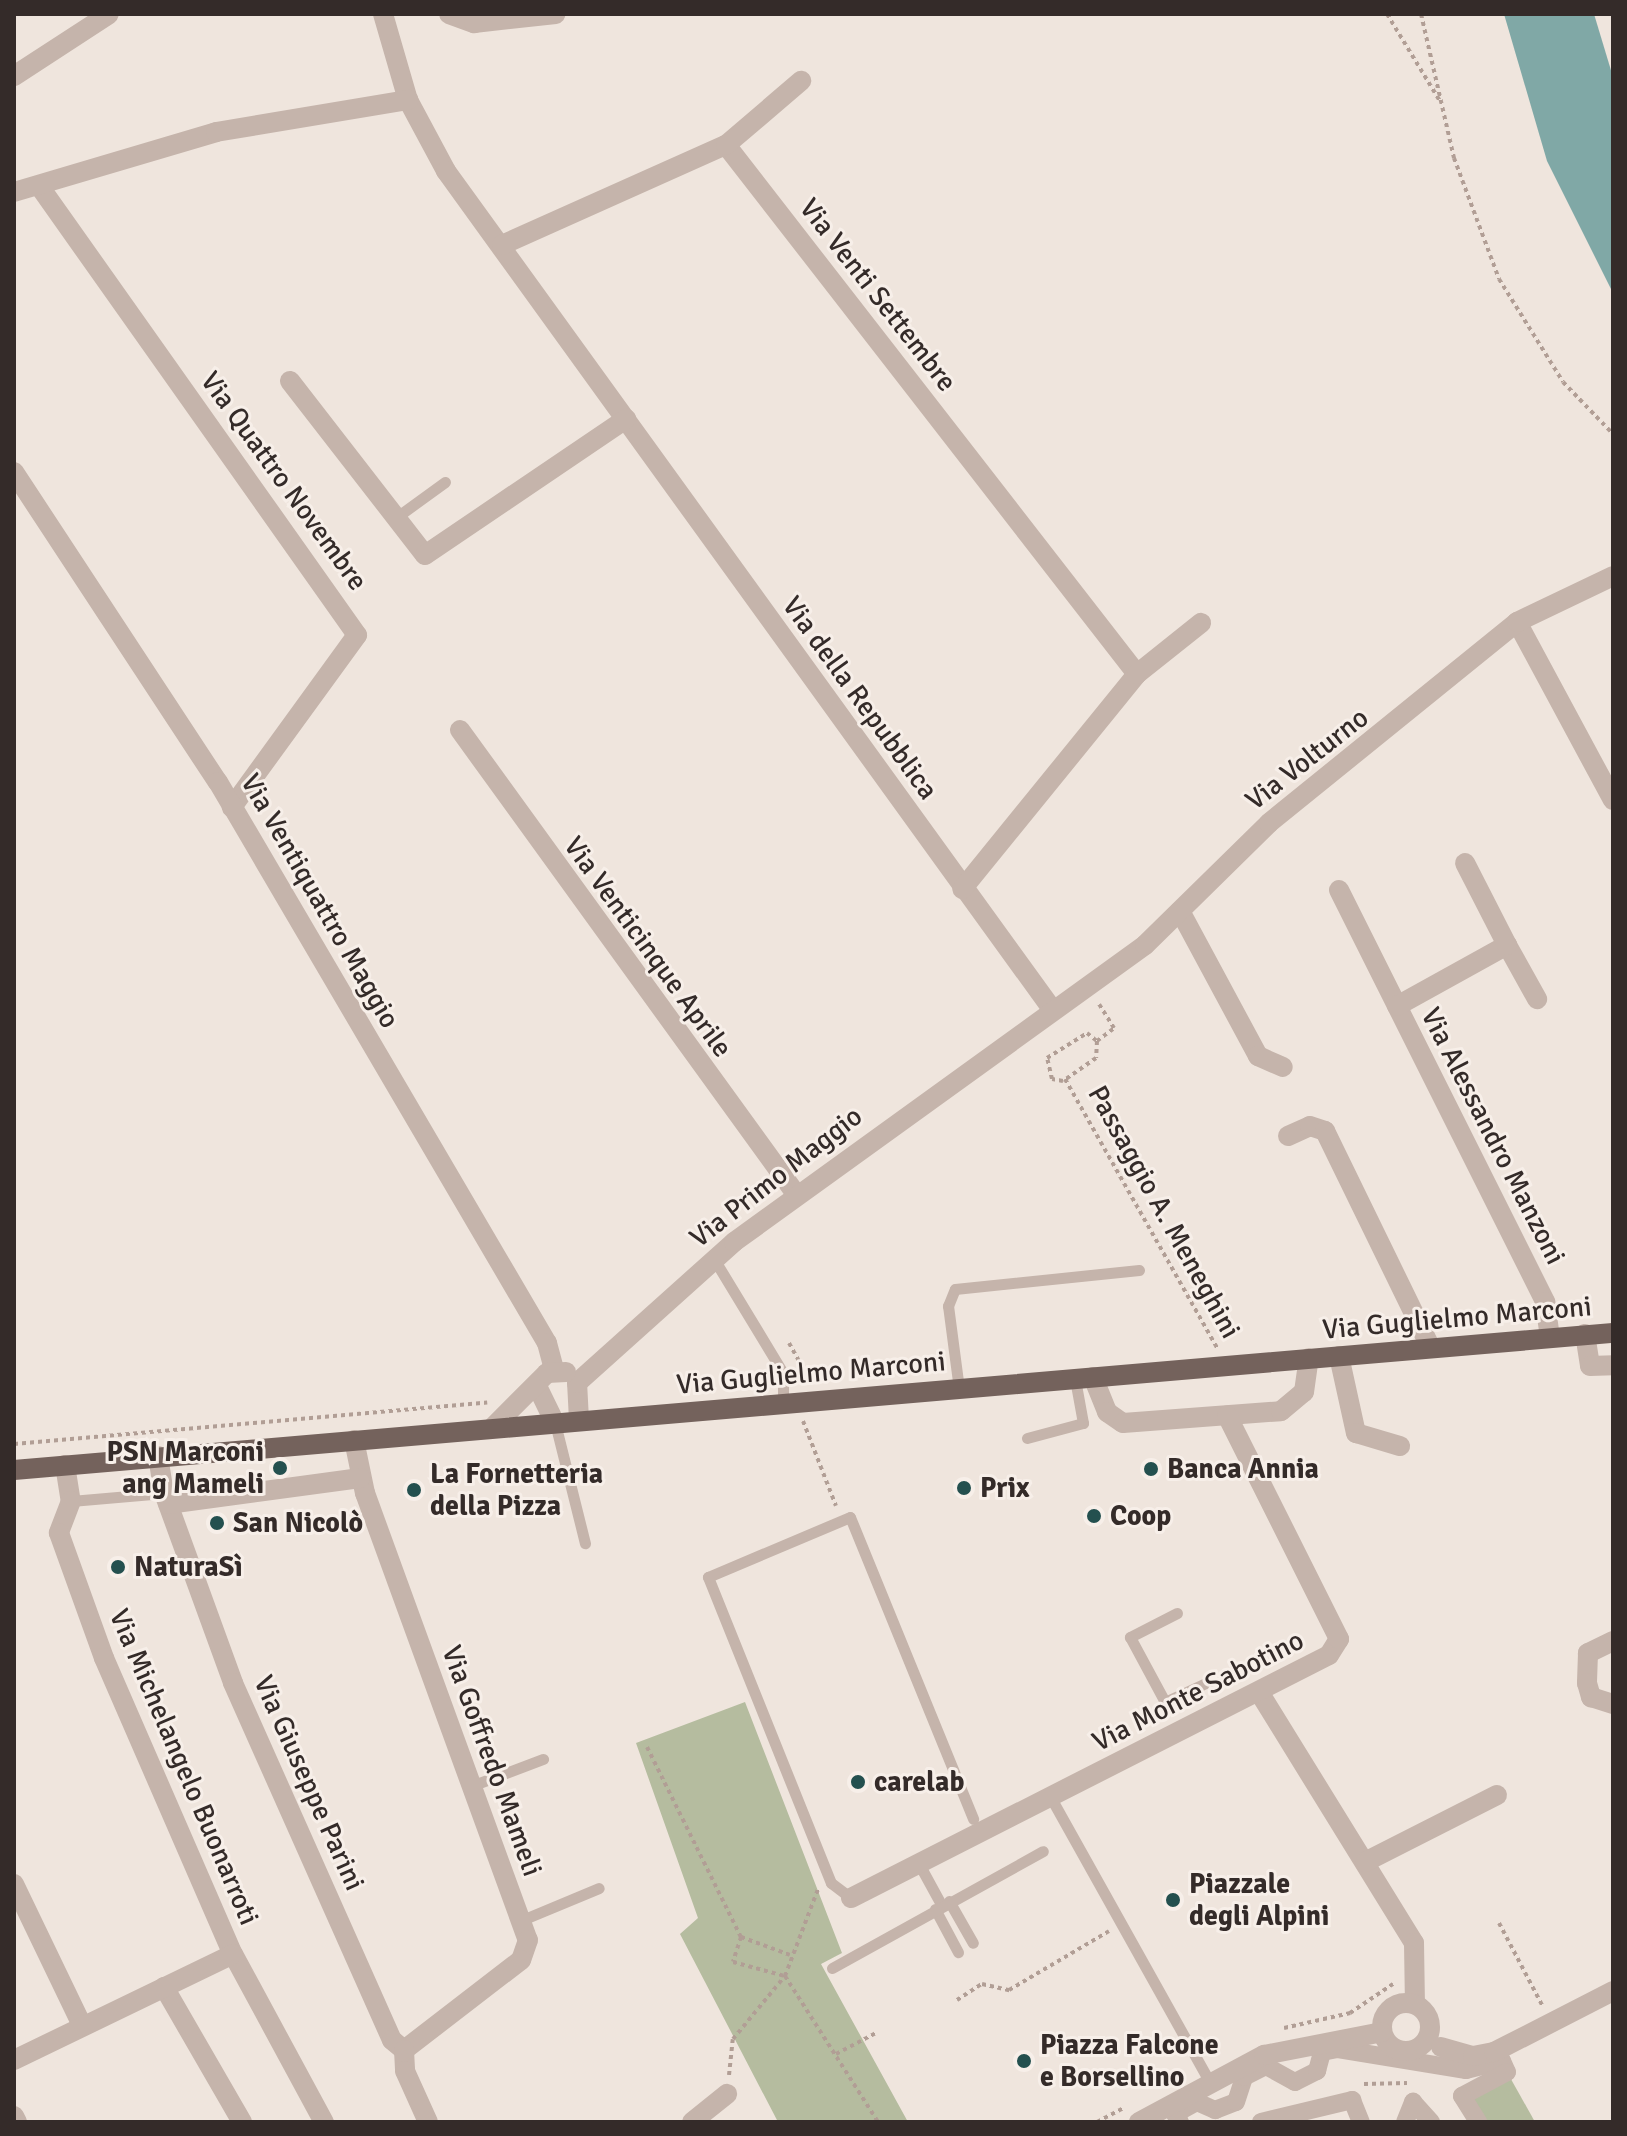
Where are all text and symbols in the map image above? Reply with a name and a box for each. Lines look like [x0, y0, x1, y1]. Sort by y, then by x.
street label: Via Venti Settembre [792, 192, 964, 398]
street label: Via Quattro Novembre [193, 365, 375, 597]
street label: Via della Repubblica [775, 590, 945, 806]
street label: Via Volturno [1239, 701, 1375, 817]
street label: Via Ventiquattro Maggio [233, 768, 407, 1034]
street label: Via Venticinque Aprile [557, 830, 739, 1064]
street label: Via Alessandro Manzoni [1414, 1002, 1572, 1270]
street label: Passaggio A. Meneghini [1080, 1080, 1248, 1344]
street label: Via Primo Maggio [683, 1099, 869, 1255]
street label: Via Guglielmo Marconi [1321, 1289, 1593, 1347]
street label: Via Guglielmo Marconi [675, 1344, 947, 1402]
place label: PSN Marconi ang Mameli [107, 1435, 264, 1501]
place label: Banca Annia [1167, 1452, 1319, 1486]
place label: La Fornetteria della Pizza [430, 1457, 603, 1523]
marker: PSN Marconi ang Mameli [271, 1459, 289, 1477]
marker: Banca Annia [1142, 1460, 1160, 1478]
place label: Prix [980, 1471, 1030, 1505]
marker: Prix [955, 1479, 973, 1497]
marker: La Fornetteria della Pizza [405, 1481, 423, 1499]
place label: Coop [1110, 1499, 1171, 1533]
place label: San Nicolò [233, 1506, 363, 1540]
marker: Coop [1085, 1507, 1103, 1525]
marker: San Nicolò [208, 1514, 226, 1532]
place label: NaturaSì [134, 1550, 243, 1584]
marker: NaturaSì [109, 1558, 127, 1576]
street label: Via Michelangelo Buonarroti [102, 1604, 266, 1930]
street label: Via Monte Sabotino [1087, 1623, 1309, 1759]
street label: Via Goffredo Mameli [435, 1641, 549, 1881]
street label: Via Giuseppe Parini [247, 1670, 371, 1896]
place label: carelab [874, 1765, 964, 1799]
marker: carelab [849, 1773, 867, 1791]
place label: Piazzale degli Alpini [1189, 1867, 1329, 1933]
marker: Piazzale degli Alpini [1164, 1891, 1182, 1909]
place label: Piazza Falcone e Borsellino [1040, 2028, 1219, 2094]
marker: Piazza Falcone e Borsellino [1015, 2052, 1033, 2070]

